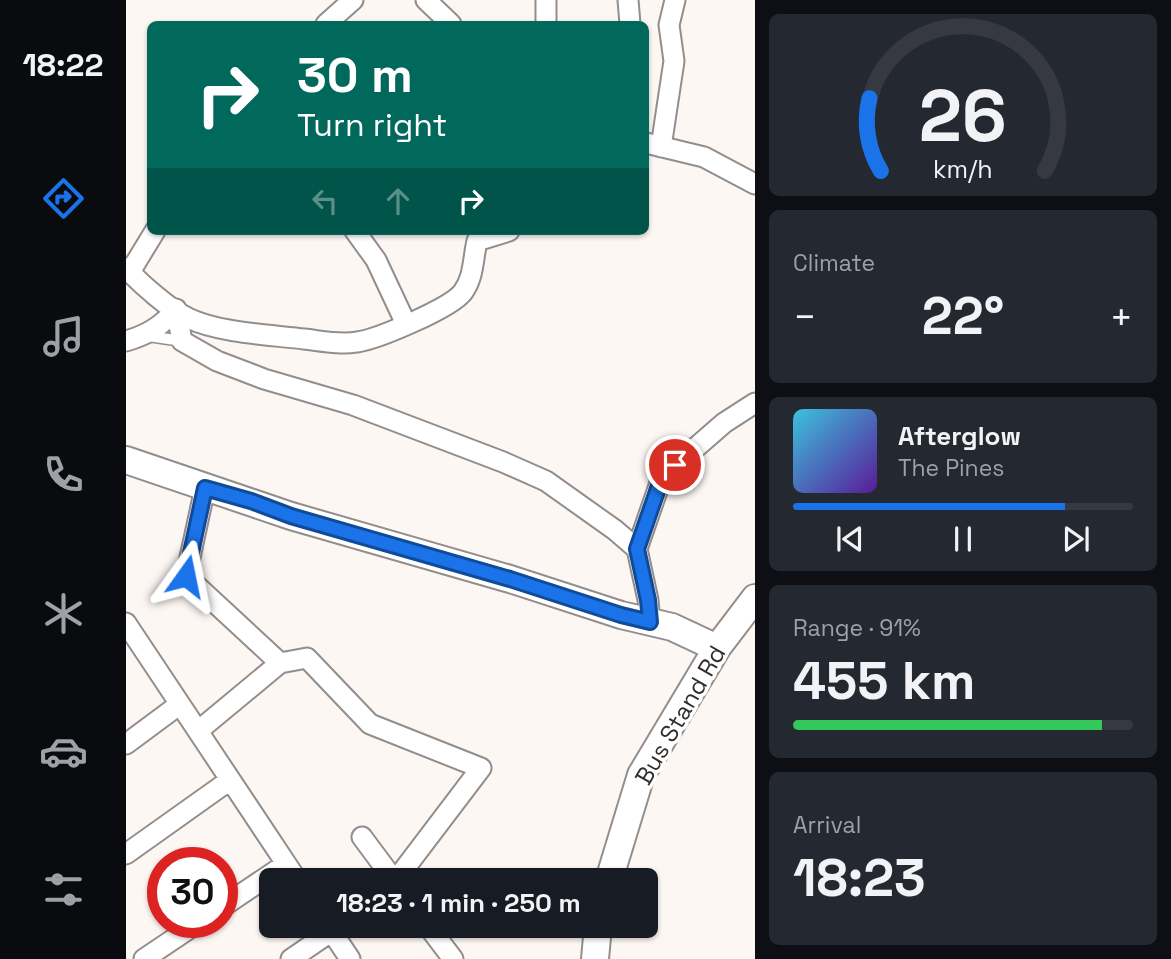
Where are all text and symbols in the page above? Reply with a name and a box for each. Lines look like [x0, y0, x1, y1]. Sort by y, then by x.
text: 30 m [297, 44, 413, 106]
text: 18:22 [22, 45, 104, 85]
icon: right [182, 49, 273, 140]
text: 26 [919, 69, 1007, 162]
text: Turn right [297, 105, 447, 145]
text: km/h [933, 153, 993, 185]
icon: directions [39, 174, 88, 223]
icon: left [306, 182, 344, 220]
icon: ahead [379, 182, 417, 220]
icon: right [452, 182, 490, 220]
text: Climate [793, 248, 875, 278]
text: 22° [922, 283, 1004, 349]
text: − [793, 293, 817, 341]
text: + [1109, 293, 1133, 341]
icon: music [39, 312, 88, 361]
text: Afterglow [898, 419, 1021, 453]
pin [645, 435, 705, 495]
icon: arrive [656, 446, 694, 484]
icon: phone [39, 450, 88, 499]
text: The Pines [898, 453, 1004, 483]
icon: previous [831, 520, 869, 558]
icon: pause [944, 520, 982, 558]
icon: next [1057, 520, 1095, 558]
position arrow [149, 539, 223, 613]
icon: climate [39, 589, 88, 638]
text: Range · 91% [793, 613, 921, 643]
street label: Bus Stand Rd [628, 640, 732, 790]
text: 455 km [793, 648, 975, 714]
icon: car [39, 727, 88, 776]
text: Arrival [793, 810, 861, 840]
text: 18:23 [793, 845, 926, 911]
speed limit sign: 30 [147, 847, 238, 938]
icon: filters [39, 865, 88, 914]
text: 18:23 · 1 min · 250 m [336, 886, 581, 920]

